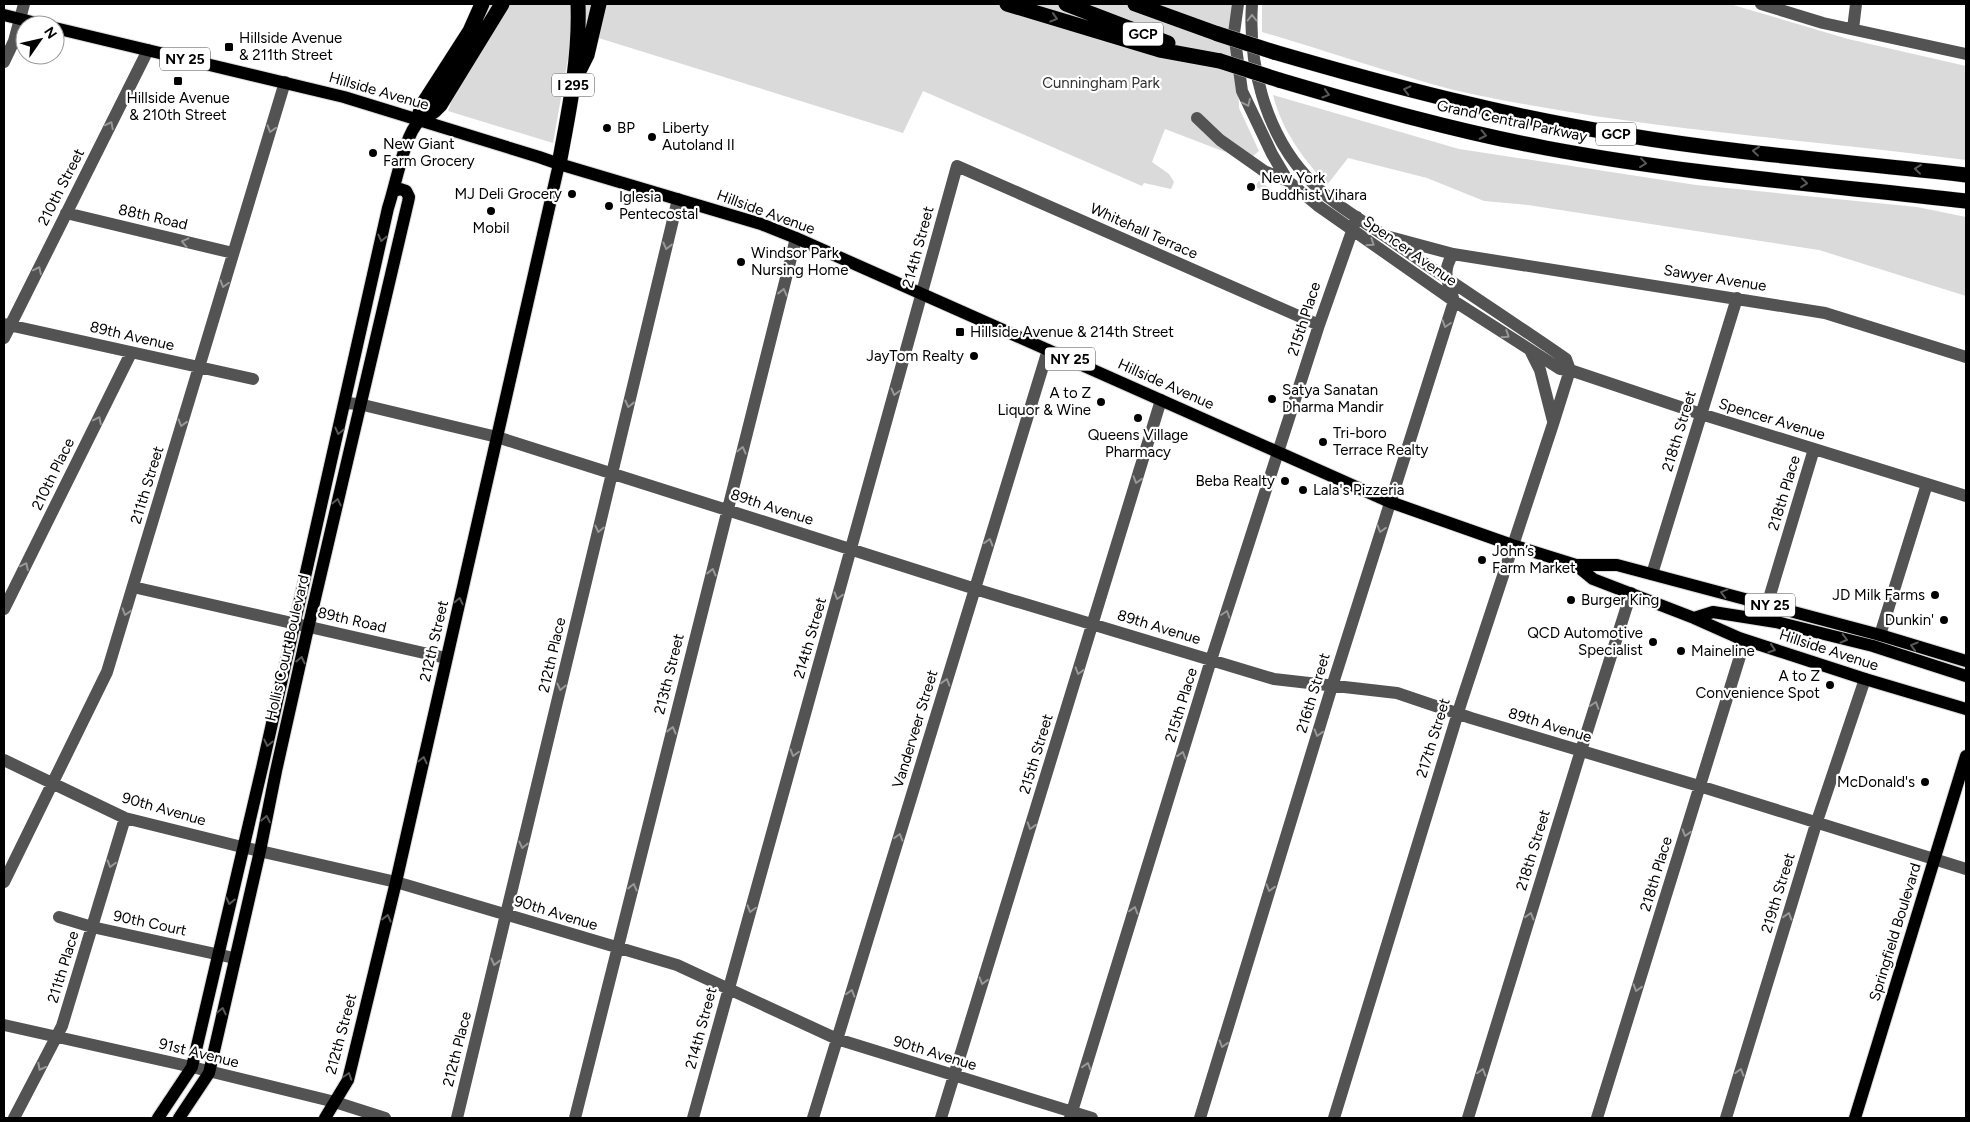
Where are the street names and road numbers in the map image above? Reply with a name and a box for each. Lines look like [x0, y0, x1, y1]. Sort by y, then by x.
road number: GCP [1123, 22, 1163, 46]
road number: NY 25 [160, 48, 210, 70]
street label: Hillside Avenue [327, 68, 431, 114]
road number: I 295 [552, 74, 594, 96]
street label: Grand Central Parkway [1435, 96, 1589, 146]
road number: GCP [1596, 122, 1636, 146]
street label: 210th Street [34, 145, 88, 228]
street label: Hillside Avenue [714, 186, 818, 238]
street label: Whitehall Terrace [1087, 199, 1201, 263]
street label: 88th Road [117, 200, 189, 234]
street label: 214th Street [898, 204, 938, 290]
street label: Spencer Avenue [1360, 212, 1460, 290]
street label: Sawyer Avenue [1662, 261, 1768, 295]
street label: 215th Place [1284, 280, 1324, 358]
street label: 89th Avenue [88, 318, 176, 354]
road number: NY 25 [1045, 348, 1095, 370]
street label: Hillside Avenue [1115, 355, 1217, 413]
street label: 218th Street [1658, 388, 1700, 474]
street label: Spencer Avenue [1717, 394, 1827, 444]
street label: 210th Place [28, 435, 78, 513]
street label: 211th Street [127, 444, 167, 526]
street label: 218th Place [1764, 453, 1804, 533]
street label: 89th Avenue [728, 485, 816, 529]
street label: Hollis Court Boulevard [261, 573, 313, 723]
road number: NY 25 [1745, 594, 1795, 616]
street label: 214th Street [790, 595, 830, 681]
street label: 212th Street [416, 598, 452, 683]
street label: 89th Road [316, 603, 388, 637]
street label: 89th Avenue [1115, 606, 1203, 648]
street label: 212th Place [535, 616, 569, 694]
street label: Hillside Avenue [1777, 625, 1881, 675]
street label: 213th Street [650, 631, 688, 716]
street label: 216th Street [1292, 650, 1334, 735]
street label: 215th Place [1161, 666, 1201, 744]
street label: Vanderveer Street [888, 667, 942, 790]
street label: 217th Street [1412, 696, 1454, 780]
street label: 89th Avenue [1506, 704, 1594, 746]
street label: 215th Street [1015, 711, 1057, 796]
street label: 90th Avenue [120, 788, 208, 830]
street label: 218th Street [1512, 807, 1554, 893]
street label: 218th Place [1636, 834, 1676, 914]
street label: 219th Street [1757, 850, 1799, 935]
street label: Springfield Boulevard [1865, 861, 1925, 1003]
street label: 90th Avenue [512, 892, 600, 934]
street label: 90th Court [112, 906, 189, 940]
street label: 211th Place [44, 929, 82, 1005]
street label: 214th Street [681, 985, 721, 1071]
street label: 212th Street [322, 991, 360, 1076]
street label: 212th Place [439, 1010, 475, 1088]
street label: 90th Avenue [891, 1032, 979, 1074]
street label: 91st Avenue [157, 1034, 241, 1072]

